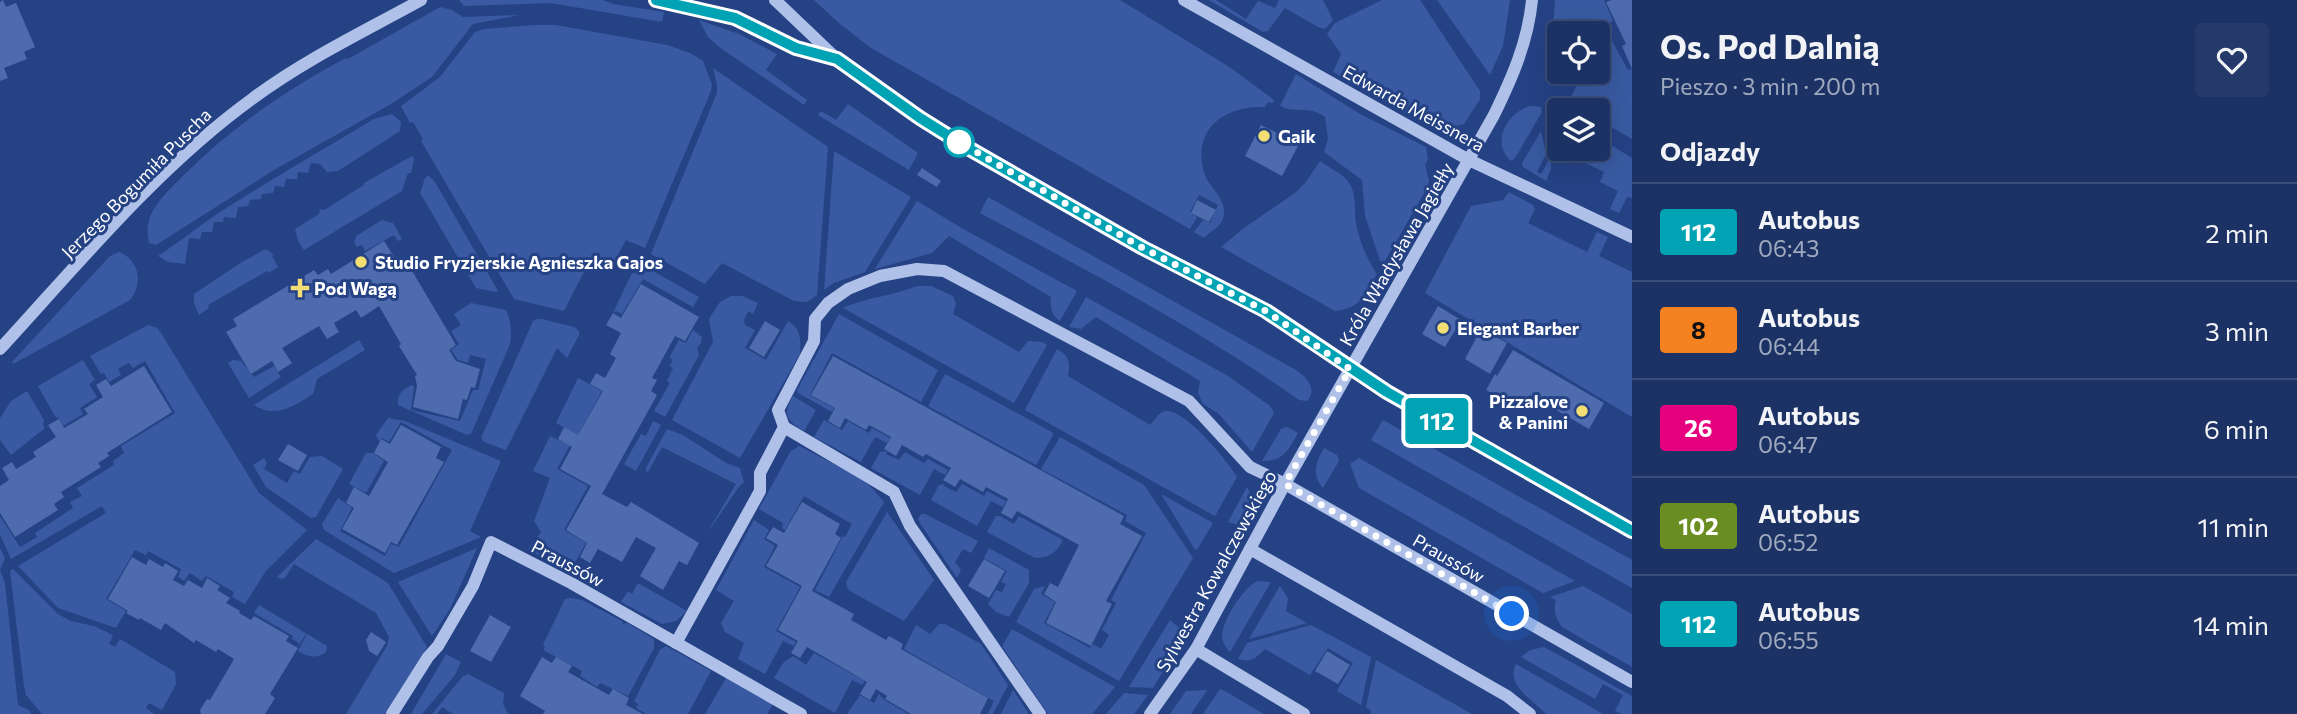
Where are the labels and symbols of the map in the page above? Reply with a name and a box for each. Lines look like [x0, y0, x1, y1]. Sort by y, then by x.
street label: Edwarda Meissnera [1339, 60, 1489, 156]
street label: Jerzego Bogumiła Puscha [56, 103, 216, 263]
place label: Gaik [1278, 125, 1317, 147]
unlabelled marker [944, 127, 974, 157]
marker: Gaik [1256, 128, 1272, 144]
street label: Króla Władysława Jagiełły [1334, 158, 1458, 350]
place label: Studio Fryzjerskie Agnieszka Gajos [375, 251, 663, 273]
marker: Studio Fryzjerskie Agnieszka Gajos [353, 254, 369, 270]
place label: Pod Wagą [314, 277, 397, 299]
marker: Pod Wagą [292, 280, 308, 296]
place label: Elegant Barber [1457, 317, 1580, 339]
marker: Elegant Barber [1435, 320, 1451, 336]
place label: Pizzalove & Panini [1489, 390, 1568, 433]
line badge: 112 [1397, 398, 1477, 444]
marker: Pizzalove & Panini [1574, 403, 1590, 419]
street label: Sylwestra Kowalczewskiego [1151, 466, 1281, 676]
street label: Praussów [1409, 529, 1489, 587]
street label: Praussów [528, 535, 608, 591]
your location [1494, 596, 1529, 631]

